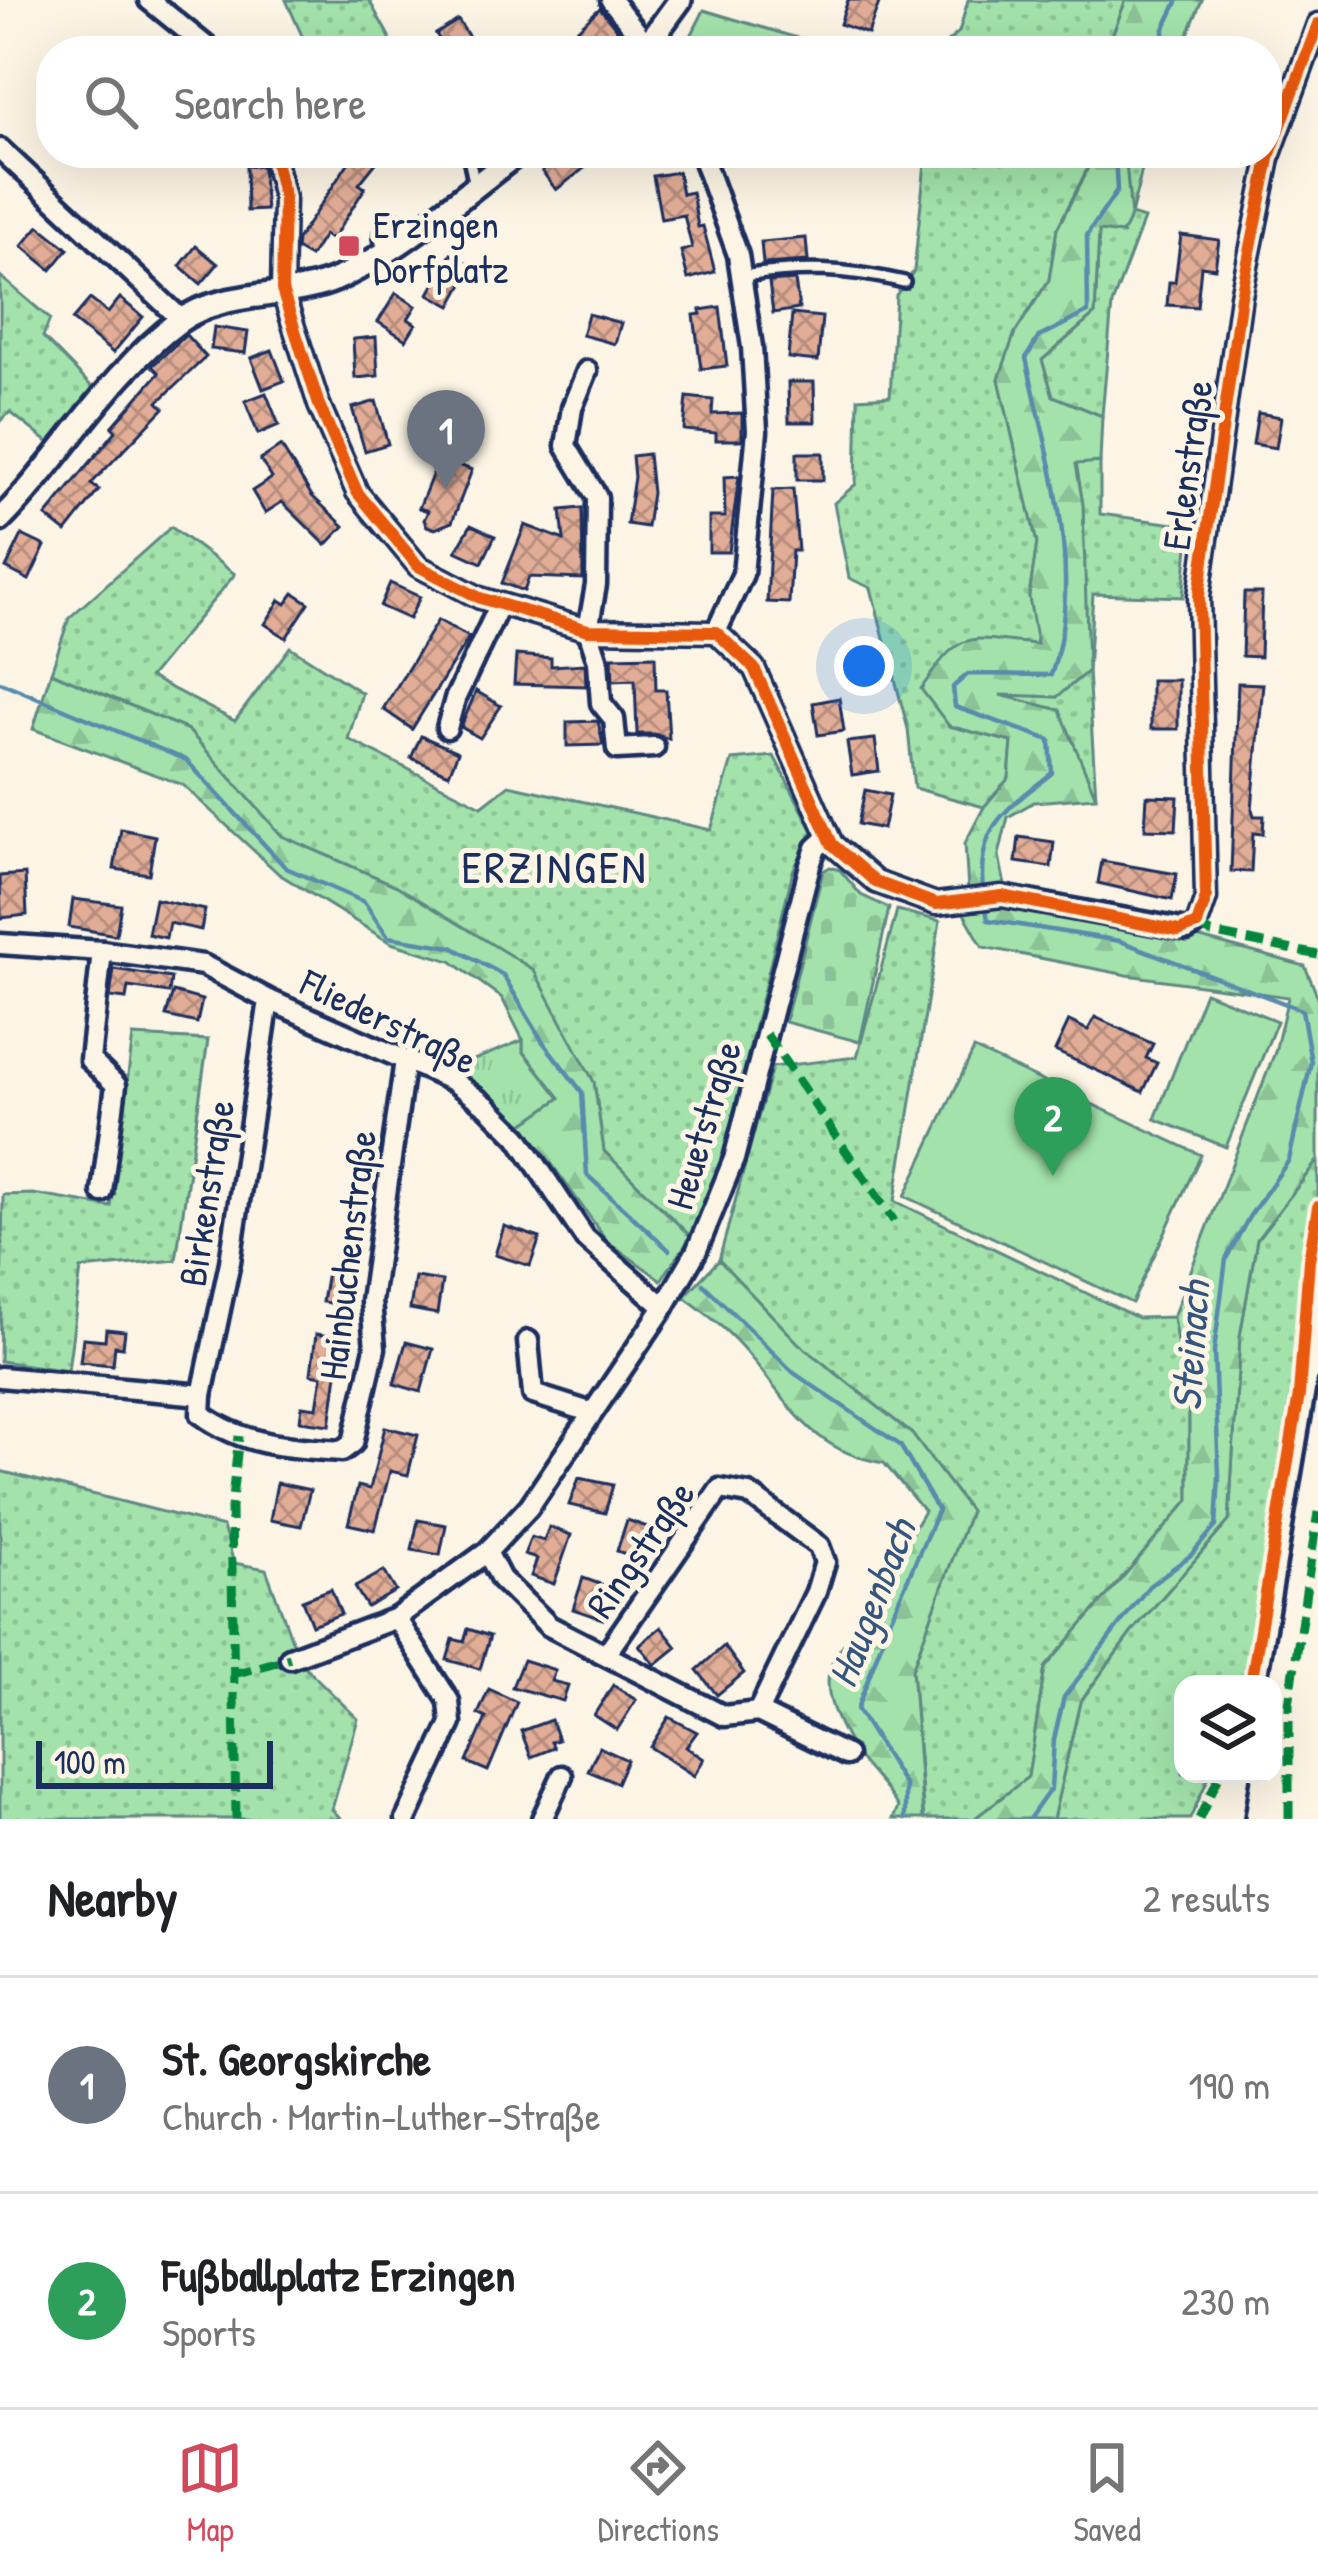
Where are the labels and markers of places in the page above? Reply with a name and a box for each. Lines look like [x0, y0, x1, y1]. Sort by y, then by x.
place label: Erzingen Dorfplatz [373, 197, 509, 295]
marker: Erzingen Dorfplatz [336, 233, 362, 259]
pin: 1 [407, 390, 485, 489]
pin: 2 [1014, 1077, 1092, 1176]

